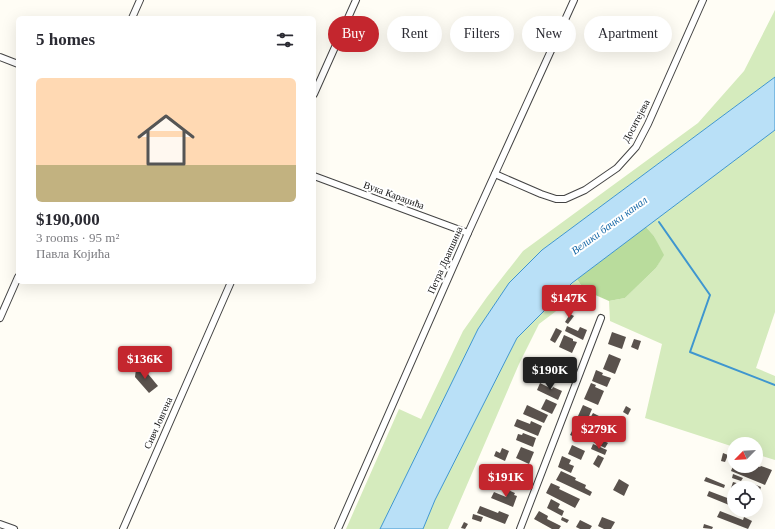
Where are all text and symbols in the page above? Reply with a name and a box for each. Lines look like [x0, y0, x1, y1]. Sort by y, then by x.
chip: Buy [328, 16, 379, 52]
chip: Rent [387, 16, 442, 52]
chip: Filters [450, 16, 514, 52]
chip: New [522, 16, 576, 52]
chip: Apartment [584, 16, 672, 52]
icon: filters [274, 29, 296, 51]
text: 5 homes [36, 30, 95, 49]
street label: Доситејева [620, 97, 652, 144]
icon: home [130, 104, 202, 176]
street label: Вука Караџића [362, 179, 426, 211]
water label: Велики бачки канал [569, 193, 649, 257]
text: $190,000 [36, 210, 100, 229]
street label: Петра Драпшина [425, 224, 465, 295]
text: 3 rooms · 95 m² [36, 230, 119, 245]
text: Павла Којића [36, 246, 110, 261]
pin: $147K [541, 285, 597, 319]
text: $147K [551, 290, 587, 305]
pin: $136K [117, 346, 173, 380]
text: $136K [127, 351, 163, 366]
pin: $190K [522, 357, 578, 391]
text: $190K [532, 362, 568, 377]
street label: Сивч Јовгена [142, 395, 175, 451]
pin: $279K [571, 416, 627, 450]
text: $279K [581, 421, 617, 436]
north arrow [727, 437, 763, 473]
map controls [727, 437, 763, 517]
pin: $191K [478, 464, 534, 498]
text: $191K [488, 469, 524, 484]
button: locate [727, 481, 763, 517]

